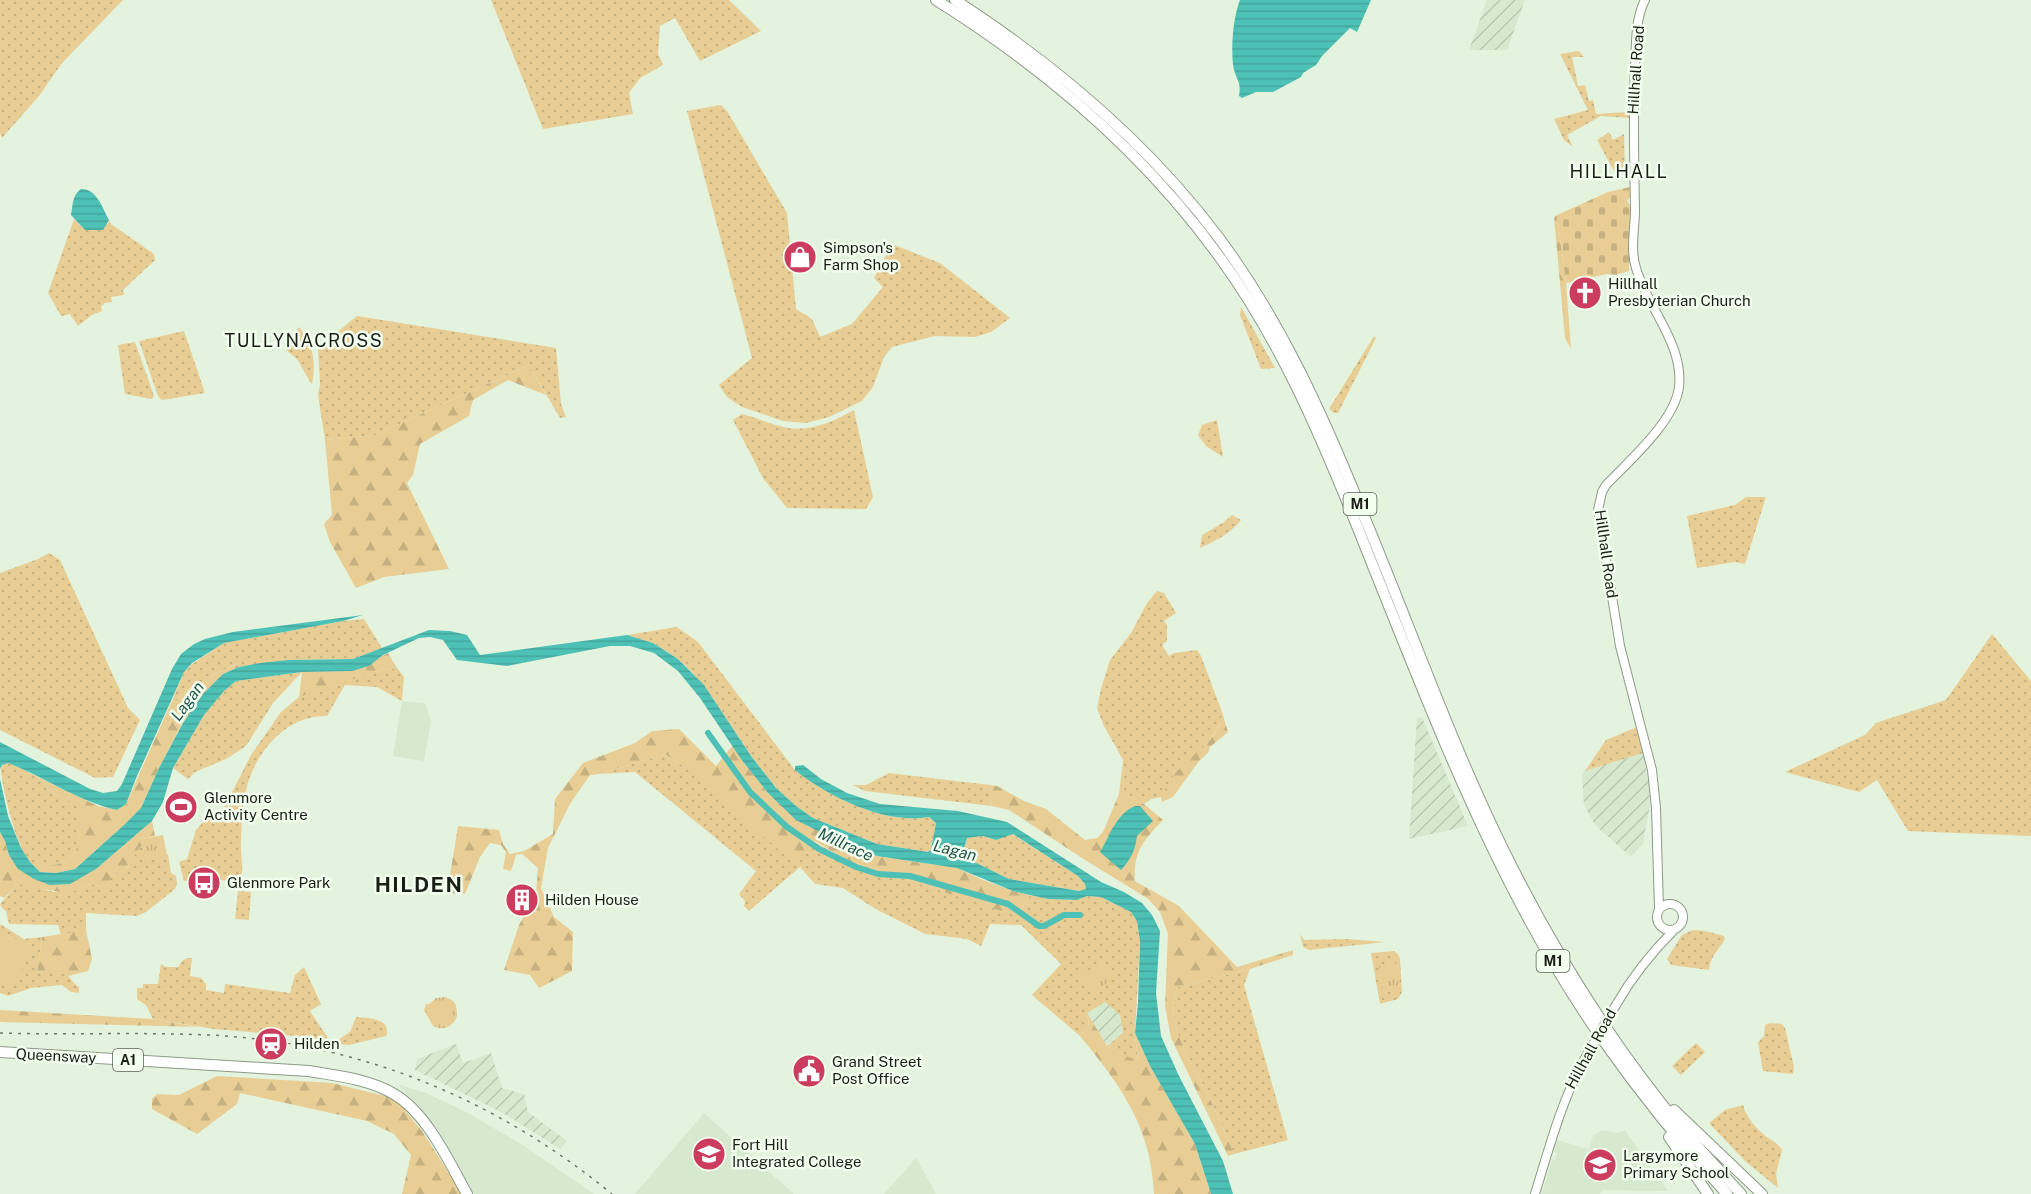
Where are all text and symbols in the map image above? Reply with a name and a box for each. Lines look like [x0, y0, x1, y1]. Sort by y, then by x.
street label: Hillhall Road [1624, 25, 1647, 115]
district label: HILLHALL [1569, 161, 1669, 182]
shop icon: Simpson's Farm Shop [782, 239, 818, 275]
place label: Simpson's Farm Shop [823, 239, 899, 273]
church icon: Hillhall Presbyterian Church [1567, 275, 1603, 311]
place label: Hillhall Presbyterian Church [1608, 275, 1751, 309]
district label: TULLYNACROSS [225, 330, 383, 351]
road number: M1 [1344, 493, 1376, 515]
street label: Hillhall Road [1592, 509, 1621, 599]
water label: Lagan [167, 678, 208, 725]
sports icon: Glenmore Activity Centre [163, 789, 199, 825]
place label: Glenmore Activity Centre [204, 789, 308, 823]
water label: Millrace [815, 824, 876, 865]
water label: Lagan [931, 836, 979, 865]
bus stop icon: Glenmore Park [186, 865, 222, 901]
district label: HILDEN [375, 872, 463, 897]
place label: Glenmore Park [227, 874, 331, 891]
building icon: Hilden House [504, 882, 540, 918]
place label: Hilden House [545, 891, 639, 908]
road number: M1 [1536, 950, 1570, 972]
street label: Hillhall Road [1562, 1006, 1620, 1092]
station icon: Hilden [253, 1026, 289, 1062]
place label: Hilden [294, 1035, 340, 1052]
street label: Queensway [15, 1045, 97, 1066]
road number: A1 [113, 1049, 143, 1071]
public building icon: Grand Street Post Office [791, 1053, 827, 1089]
place label: Grand Street Post Office [832, 1053, 922, 1087]
school or university icon: Fort Hill Integrated College [691, 1136, 727, 1172]
place label: Fort Hill Integrated College [732, 1136, 862, 1170]
school or university icon: Largymore Primary School [1582, 1147, 1618, 1183]
place label: Largymore Primary School [1623, 1147, 1729, 1181]

